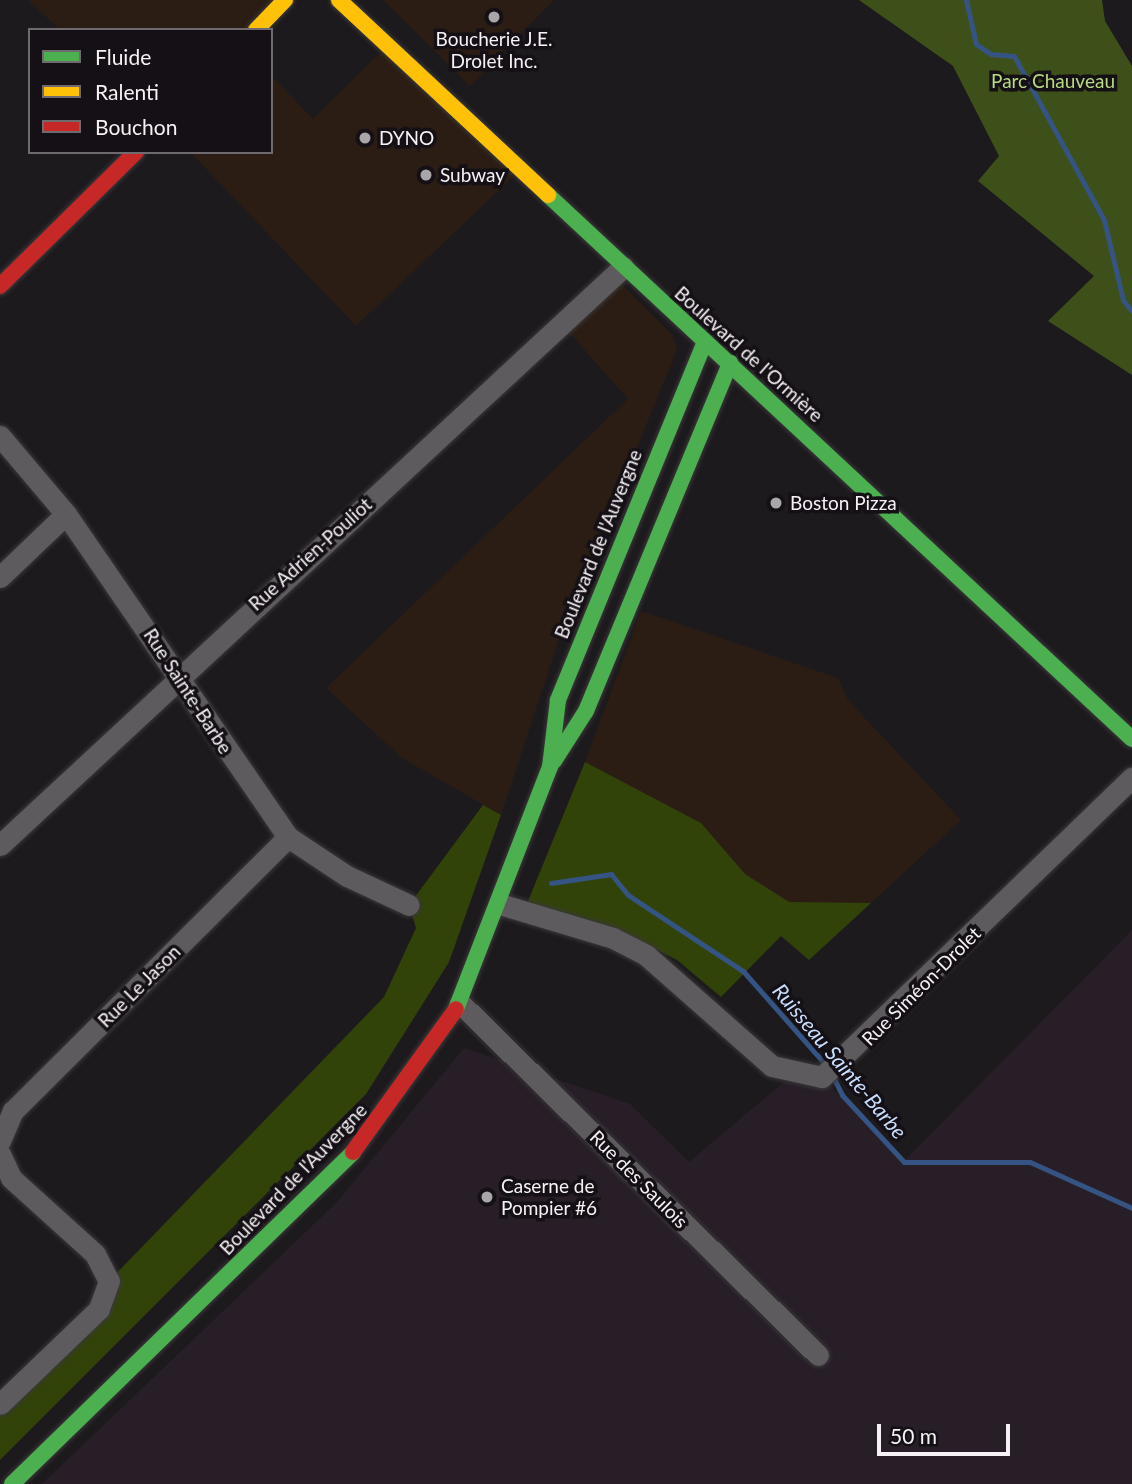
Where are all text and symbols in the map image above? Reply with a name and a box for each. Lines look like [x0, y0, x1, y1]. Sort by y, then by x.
marker: Boucherie J.E. Drolet Inc. [486, 9, 502, 25]
legend [28, 28, 273, 154]
place label: Boucherie J.E. Drolet Inc. [435, 28, 553, 72]
text: Fluide [95, 44, 151, 69]
park label: Parc Chauveau [991, 70, 1115, 92]
text: Ralenti [95, 79, 159, 104]
text: Bouchon [95, 114, 177, 139]
place label: DYNO [379, 127, 434, 149]
marker: DYNO [357, 130, 373, 146]
place label: Subway [440, 164, 505, 186]
marker: Subway [418, 167, 434, 183]
street label: Boulevard de l'Ormière [670, 281, 828, 427]
street label: Boulevard de l'Auvergne [550, 446, 646, 642]
place label: Boston Pizza [790, 492, 897, 514]
street label: Rue Adrien-Pouliot [244, 493, 376, 615]
marker: Boston Pizza [768, 495, 784, 511]
street label: Rue Sainte-Barbe [139, 624, 237, 758]
street label: Rue Siméon-Drolet [857, 922, 985, 1050]
street label: Rue Le Jason [93, 940, 185, 1032]
water label: Ruisseau Sainte-Barbe [768, 978, 912, 1144]
street label: Boulevard de l'Auvergne [215, 1099, 371, 1259]
street label: Rue des Saulois [585, 1125, 693, 1233]
place label: Caserne de Pompier #6 [501, 1175, 597, 1219]
marker: Caserne de Pompier #6 [479, 1189, 495, 1205]
scale bar [880, 1410, 1013, 1454]
text: 50 m [890, 1423, 937, 1448]

